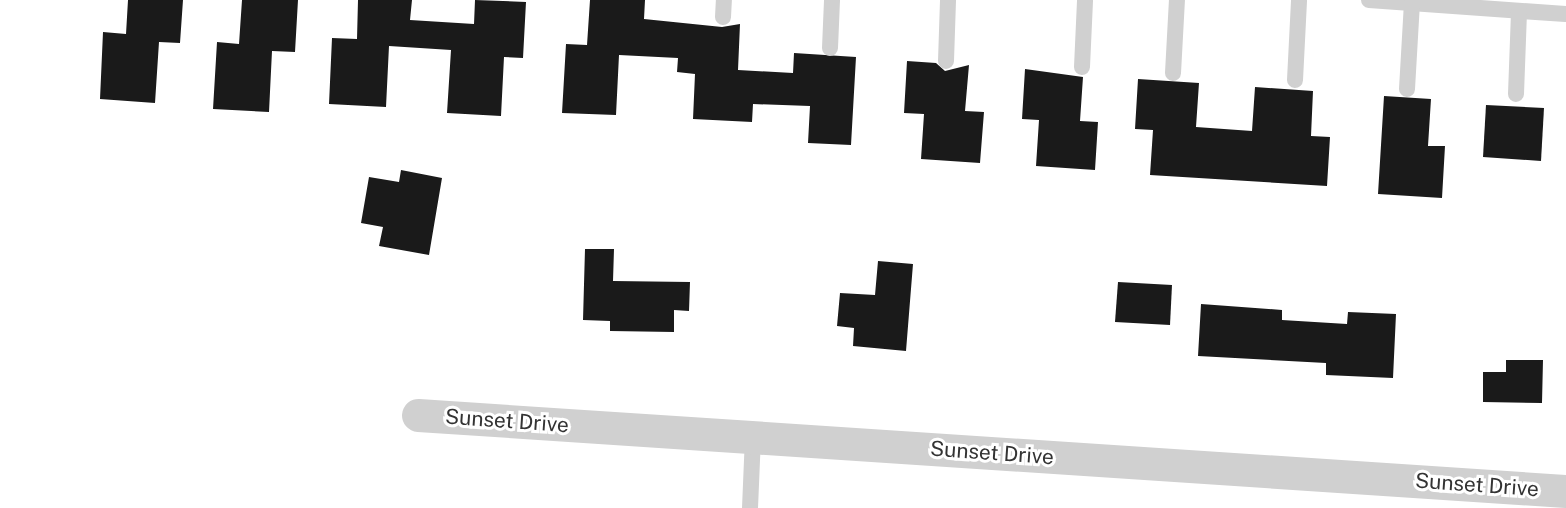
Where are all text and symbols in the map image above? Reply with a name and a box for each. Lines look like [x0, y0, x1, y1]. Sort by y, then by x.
street label: Sunset Drive [444, 404, 570, 438]
street label: Sunset Drive [929, 436, 1055, 470]
street label: Sunset Drive [1414, 468, 1540, 502]

